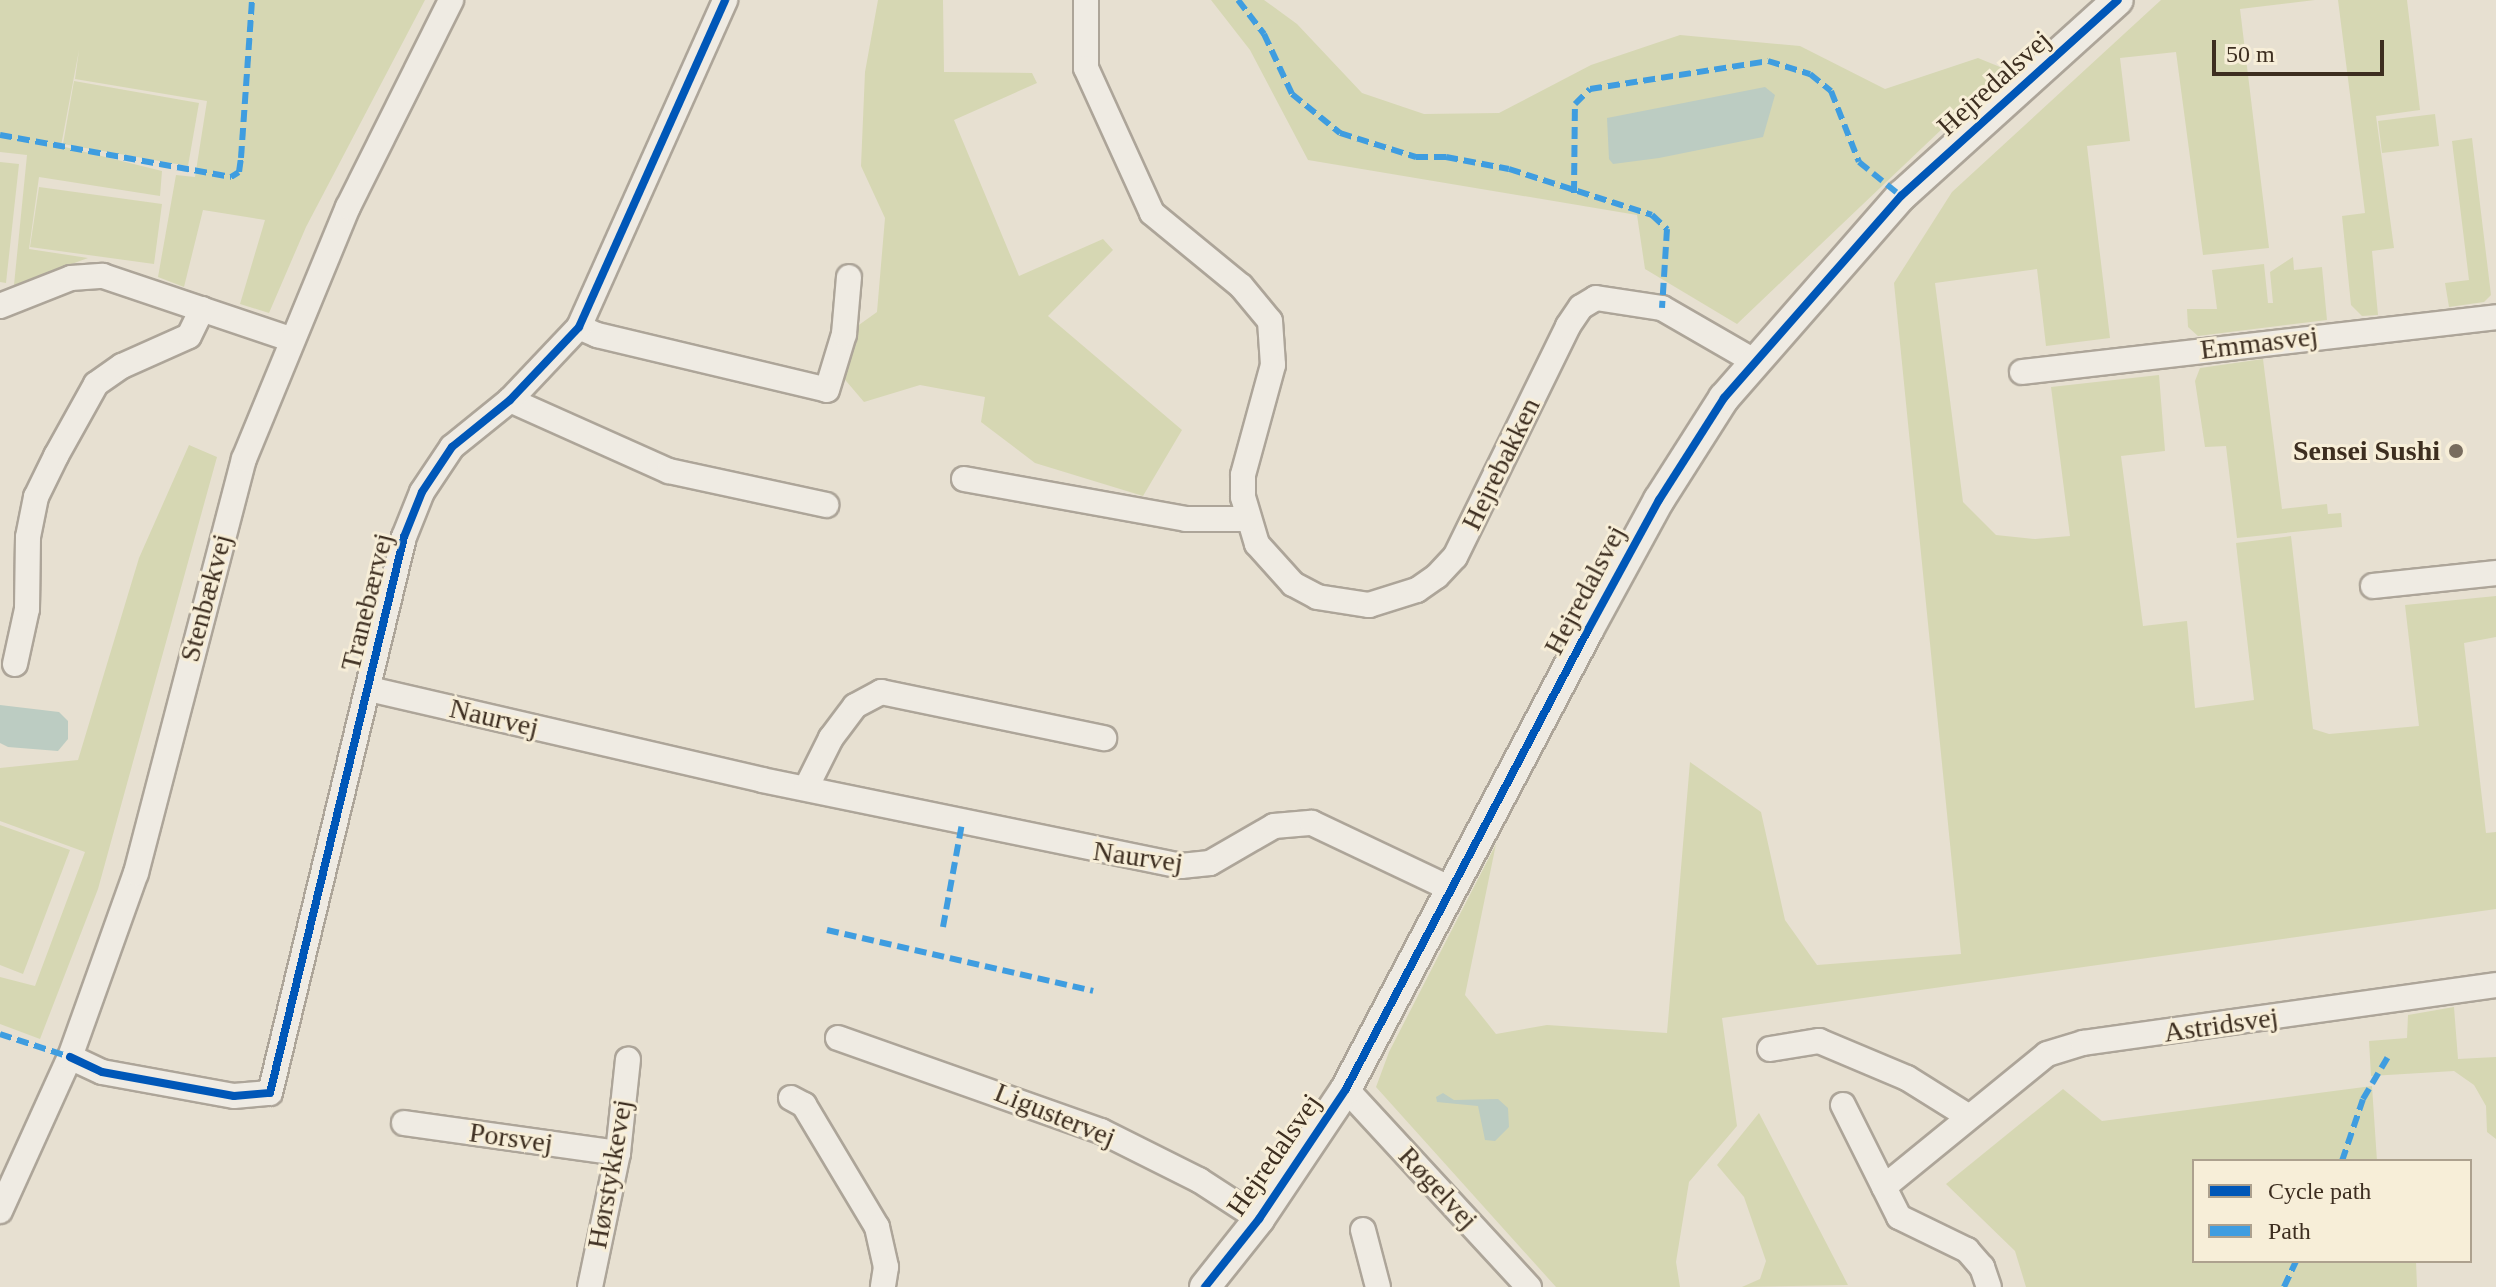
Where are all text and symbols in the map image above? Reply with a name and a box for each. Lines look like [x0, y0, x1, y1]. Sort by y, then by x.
street label: Hejredalsvej [1930, 23, 2058, 143]
scale bar [2216, 24, 2388, 74]
text: 50 m [2226, 41, 2275, 67]
street label: Emmasvej [2198, 319, 2320, 367]
street label: Hejrebakken [1455, 392, 1547, 536]
place label: Sensei Sushi [2293, 434, 2440, 468]
marker: Sensei Sushi [2447, 442, 2465, 460]
street label: Hejredalsvej [1537, 520, 1633, 660]
street label: Tranebærvej [334, 530, 400, 674]
street label: Stenbækvej [173, 531, 239, 665]
street label: Naurvej [446, 691, 542, 745]
street label: Naurvej [1091, 834, 1185, 880]
street label: Astridsvej [2162, 1000, 2280, 1050]
street label: Ligustervej [990, 1076, 1120, 1154]
street label: Hejredalsvej [1220, 1087, 1328, 1223]
street label: Hørstykkevej [580, 1097, 640, 1251]
street label: Porsvej [467, 1116, 555, 1160]
street label: Røgelvej [1391, 1140, 1485, 1236]
legend [2192, 1159, 2472, 1263]
text: Cycle path [2268, 1178, 2371, 1204]
text: Path [2268, 1218, 2311, 1244]

